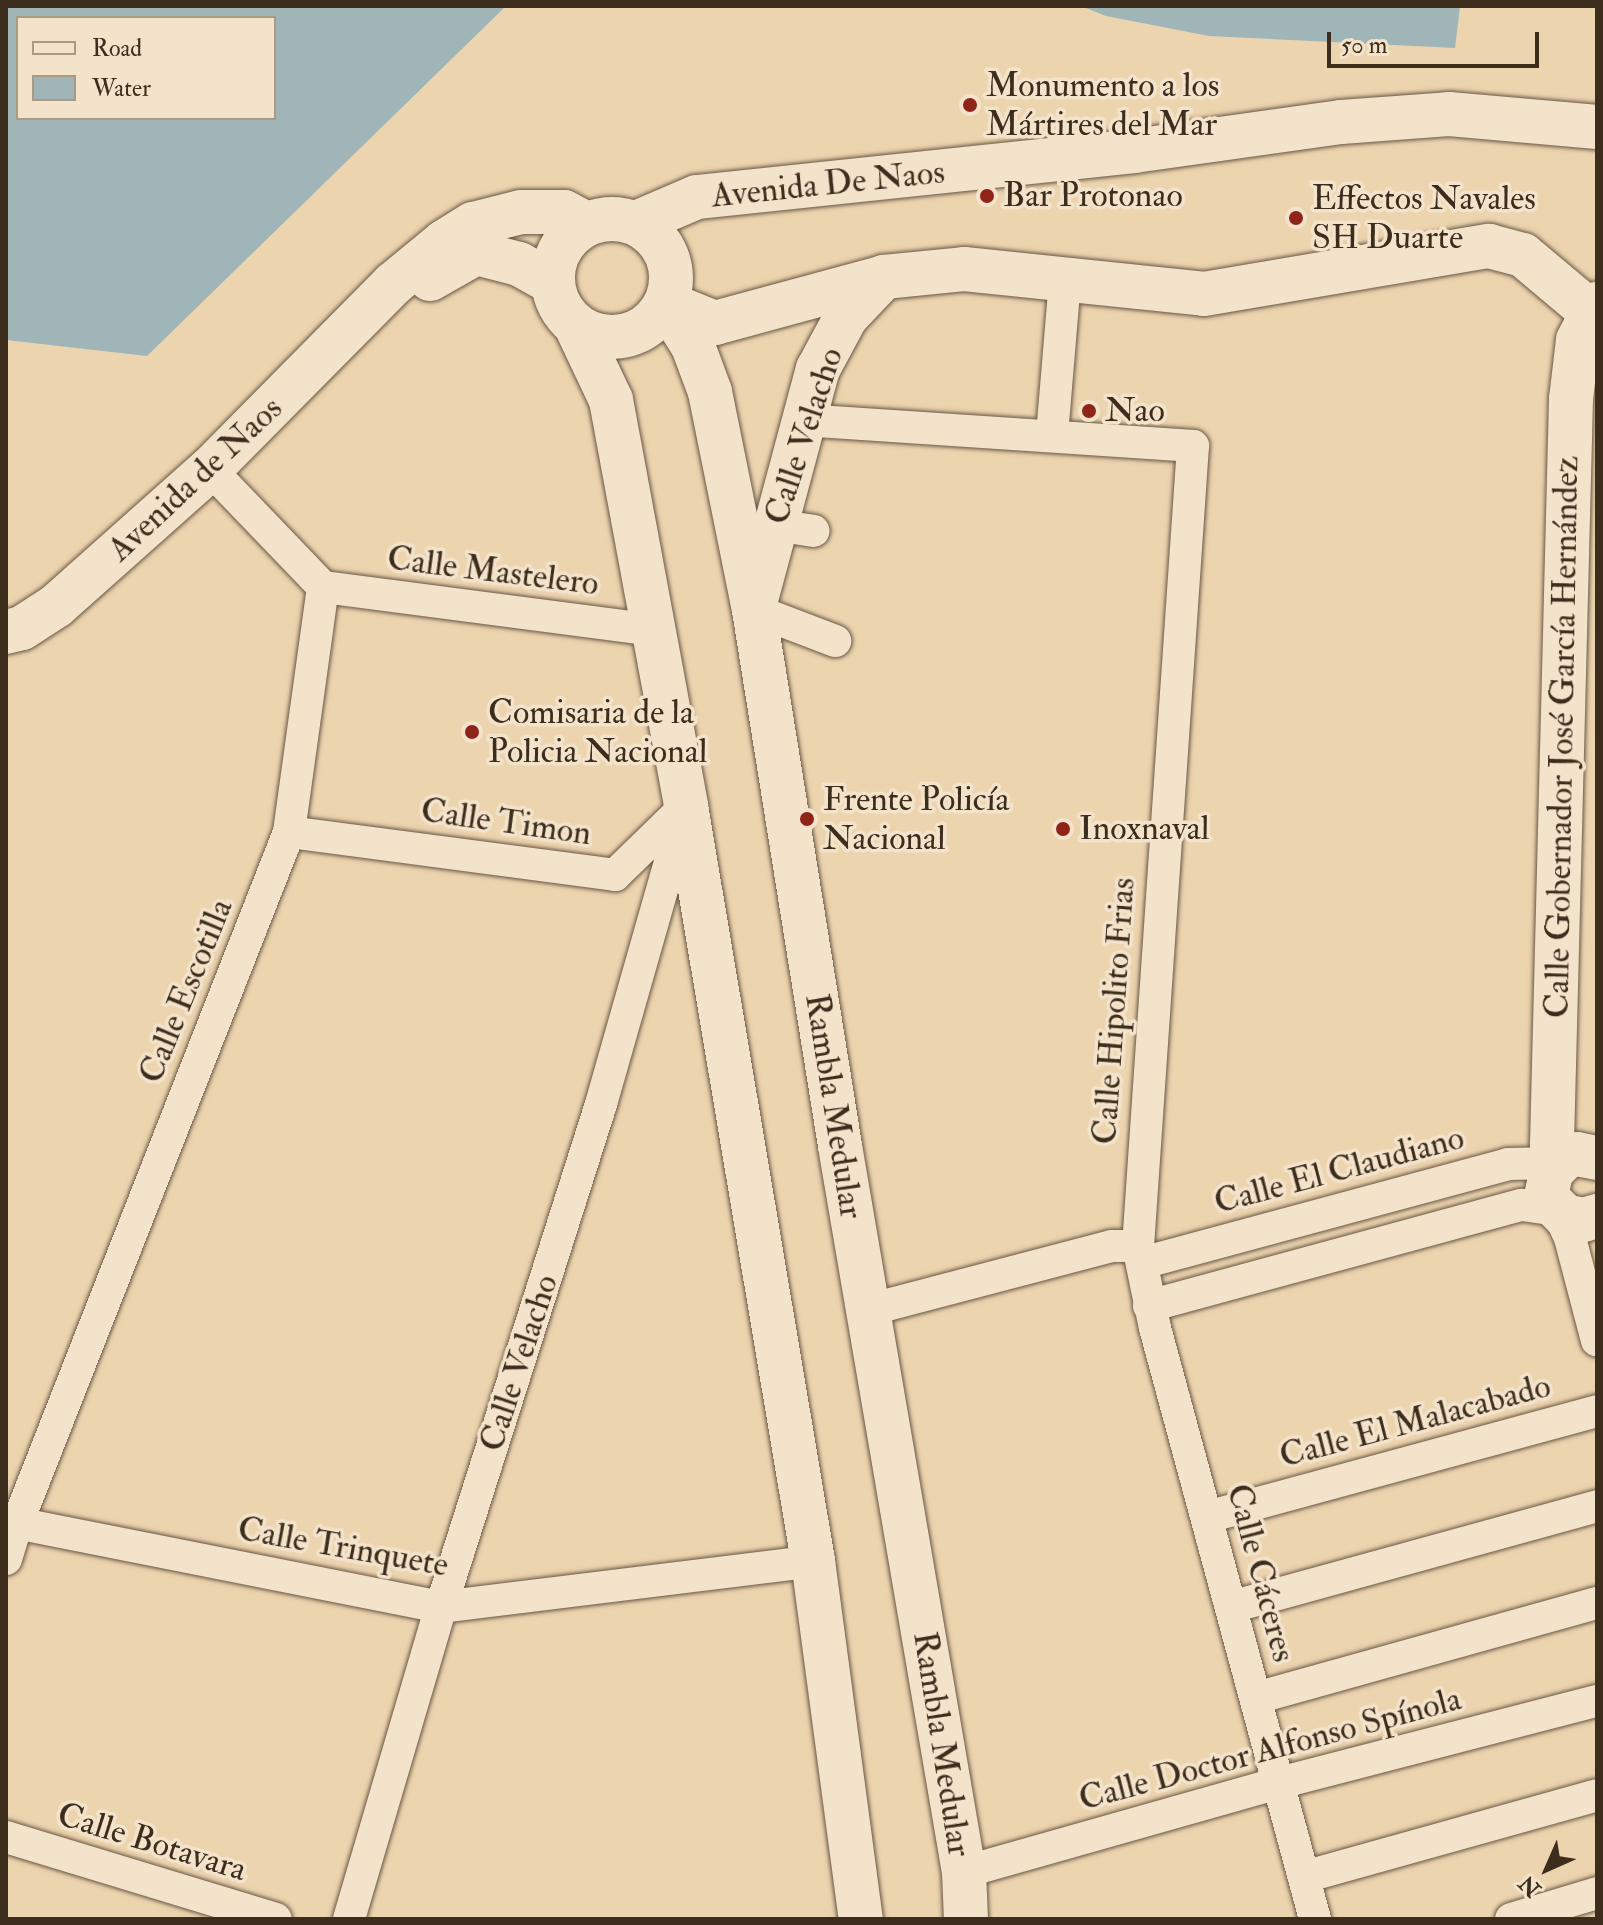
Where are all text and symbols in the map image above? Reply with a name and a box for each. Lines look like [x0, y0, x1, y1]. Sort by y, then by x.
legend [16, 16, 276, 120]
scale bar [1331, 16, 1543, 66]
text: 50 m [1341, 30, 1387, 61]
text: Road [92, 33, 142, 64]
place label: Monumento a los Mártires del Mar [986, 65, 1219, 144]
text: Water [92, 73, 151, 104]
marker: Monumento a los Mártires del Mar [961, 96, 979, 114]
street label: Avenida De Naos [709, 151, 947, 217]
place label: Bar Protonao [1003, 176, 1183, 216]
place label: Effectos Navales SH Duarte [1312, 178, 1536, 258]
marker: Bar Protonao [978, 187, 996, 205]
marker: Effectos Navales SH Duarte [1287, 209, 1305, 227]
street label: Calle Velacho [756, 342, 852, 530]
street label: Avenida de Naos [99, 388, 291, 570]
place label: Nao [1105, 391, 1165, 431]
marker: Nao [1080, 402, 1098, 420]
street label: Calle Gobernador José García Hernández [1537, 455, 1587, 1019]
street label: Calle Mastelero [385, 538, 601, 604]
place label: Comisaria de la Policia Nacional [488, 692, 707, 772]
marker: Comisaria de la Policia Nacional [463, 723, 481, 741]
place label: Frente Policía Nacional [823, 779, 1009, 858]
street label: Calle Timon [418, 790, 594, 854]
place label: Inoxnaval [1079, 809, 1210, 849]
marker: Frente Policía Nacional [798, 810, 816, 828]
marker: Inoxnaval [1054, 820, 1072, 838]
street label: Calle Hipolito Frias [1084, 876, 1144, 1146]
street label: Calle Escotilla [131, 893, 241, 1089]
street label: Rambla Medular [796, 991, 872, 1221]
street label: Calle El Claudiano [1210, 1117, 1468, 1223]
street label: Calle Velacho [471, 1269, 567, 1457]
street label: Calle El Malacabado [1275, 1365, 1555, 1477]
street label: Calle Cáceres [1218, 1480, 1304, 1666]
street label: Calle Trinquete [235, 1508, 451, 1586]
street label: Rambla Medular [904, 1629, 980, 1859]
street label: Calle Doctor Alfonso Spínola [1075, 1678, 1465, 1820]
street label: Calle Botavara [52, 1794, 252, 1890]
north arrow [1507, 1829, 1587, 1909]
text: N [1513, 1869, 1547, 1903]

